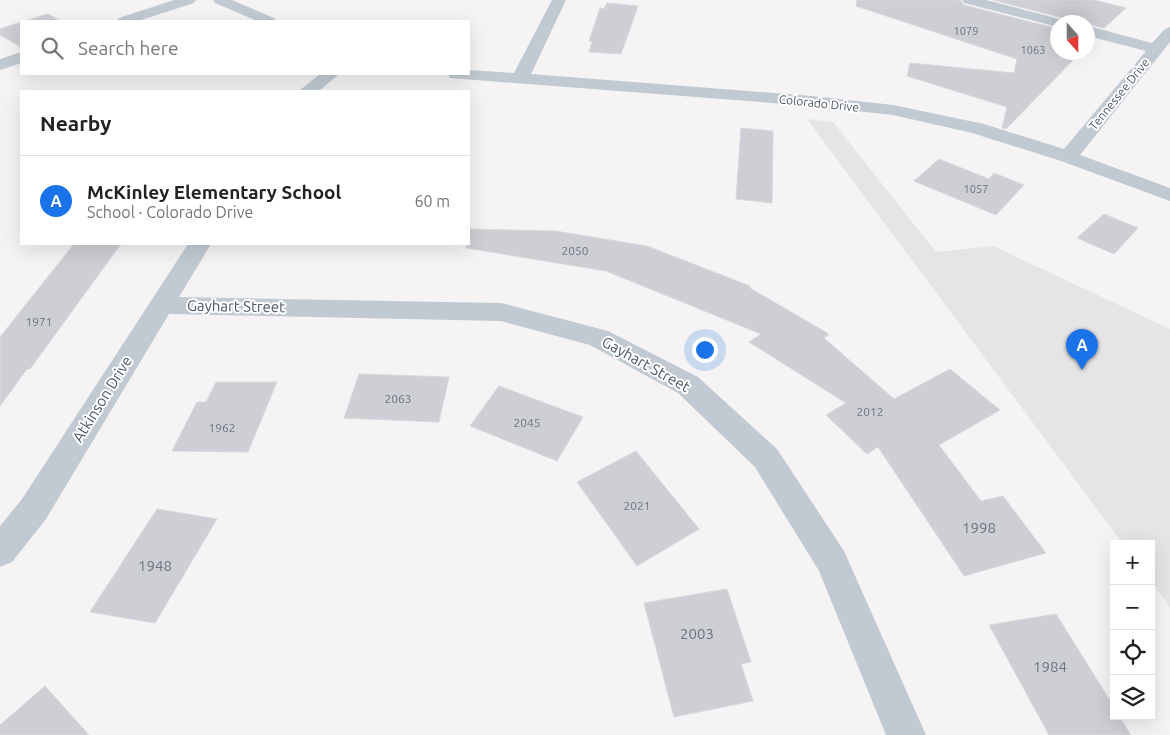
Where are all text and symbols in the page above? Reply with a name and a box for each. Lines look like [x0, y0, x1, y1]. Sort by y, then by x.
north arrow [1050, 15, 1095, 60]
search box [20, 20, 470, 75]
house number: 1079 [954, 25, 978, 37]
icon: search [38, 34, 66, 62]
text: Search here [78, 37, 178, 59]
house number: 1063 [1021, 44, 1045, 56]
street label: Tennessee Drive [1086, 56, 1152, 132]
street label: Colorado Drive [778, 92, 860, 114]
text: Nearby [40, 111, 111, 135]
text: McKinley Elementary School [87, 181, 341, 203]
house number: 1057 [964, 183, 988, 195]
text: A [50, 192, 62, 210]
text: 60 m [414, 192, 450, 210]
text: School · Colorado Drive [87, 203, 253, 221]
house number: 2050 [561, 244, 589, 257]
street label: Gayhart Street [187, 297, 285, 315]
house number: 1971 [25, 315, 53, 328]
pin: A [1066, 329, 1098, 370]
street label: Gayhart Street [599, 333, 693, 395]
your location [692, 337, 718, 363]
street label: Atkinson Drive [69, 353, 135, 445]
house number: 2063 [384, 392, 412, 405]
house number: 2012 [856, 405, 884, 418]
house number: 2045 [513, 416, 541, 429]
house number: 1962 [208, 421, 236, 434]
house number: 2021 [623, 499, 651, 512]
house number: 1998 [962, 519, 996, 536]
map controls [1110, 540, 1155, 720]
button: + [1110, 540, 1155, 585]
house number: 1948 [138, 557, 172, 574]
button: − [1110, 585, 1155, 630]
house number: 2003 [680, 625, 714, 642]
button: locate [1110, 630, 1155, 675]
house number: 1984 [1033, 658, 1067, 675]
button: layers [1110, 675, 1155, 720]

